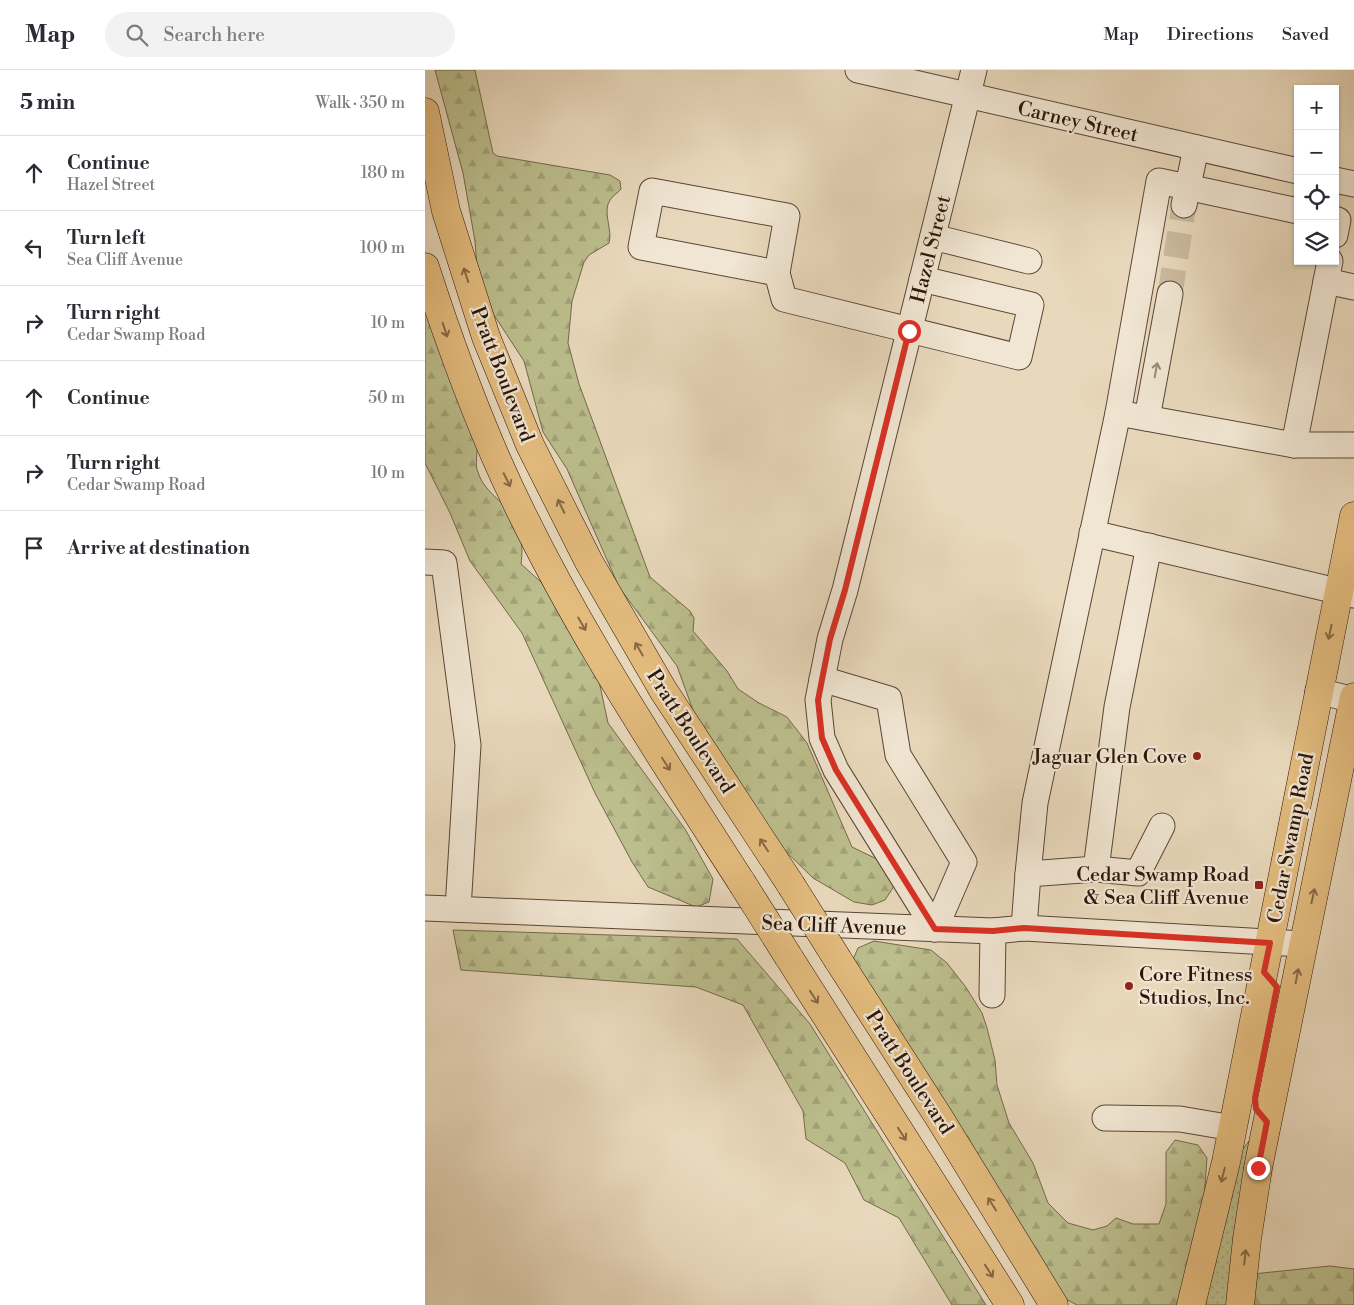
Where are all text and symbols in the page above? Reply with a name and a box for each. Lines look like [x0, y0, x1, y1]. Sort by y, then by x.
search box [105, 12, 455, 57]
text: Map [25, 20, 75, 50]
icon: search [123, 21, 151, 49]
text: Search here [163, 23, 265, 47]
text: Map [1103, 23, 1139, 46]
text: Directions [1167, 23, 1254, 46]
text: Saved [1282, 23, 1329, 46]
map controls [1294, 85, 1339, 265]
button: + [1294, 85, 1339, 130]
text: 5 min [20, 90, 75, 116]
text: Walk · 350 m [316, 93, 405, 113]
street label: Carney Street [1015, 96, 1140, 148]
button: − [1294, 130, 1339, 175]
text: Continue [67, 151, 150, 175]
icon: ahead [20, 159, 48, 187]
text: 180 m [361, 163, 405, 183]
text: Hazel Street [67, 175, 155, 195]
button: locate [1294, 175, 1339, 220]
street label: Hazel Street [906, 193, 957, 306]
button: layers [1294, 220, 1339, 265]
text: Turn left [67, 226, 146, 250]
icon: left [20, 234, 48, 262]
text: 100 m [360, 238, 405, 258]
text: Sea Cliff Avenue [67, 250, 183, 270]
one-way arrow [461, 268, 471, 284]
text: Turn right [67, 301, 160, 325]
street label: Pratt Boulevard [464, 303, 539, 446]
icon: right [20, 309, 48, 337]
text: 10 m [371, 313, 405, 333]
route start [898, 320, 921, 343]
one-way arrow [441, 322, 450, 338]
text: Cedar Swamp Road [67, 325, 205, 345]
one-way arrow [1151, 362, 1161, 378]
icon: ahead [20, 384, 48, 412]
text: Continue [67, 386, 150, 410]
text: 50 m [368, 388, 405, 408]
text: Turn right [67, 451, 160, 475]
icon: right [20, 459, 48, 487]
text: 10 m [371, 463, 405, 483]
one-way arrow [503, 472, 512, 487]
text: Cedar Swamp Road [67, 475, 205, 495]
one-way arrow [556, 499, 566, 514]
icon: arrive [20, 534, 48, 562]
text: Arrive at destination [67, 536, 250, 560]
one-way arrow [577, 617, 587, 632]
one-way arrow [1325, 624, 1334, 640]
one-way arrow [634, 642, 643, 657]
street label: Pratt Boulevard [640, 665, 740, 799]
place label: Jaguar Glen Cove [1032, 745, 1187, 770]
marker: Jaguar Glen Cove [1191, 750, 1203, 762]
street label: Cedar Swamp Road [1263, 750, 1320, 925]
one-way arrow [661, 756, 671, 770]
one-way arrow [759, 838, 769, 852]
place label: Cedar Swamp Road & Sea Cliff Avenue [1076, 863, 1250, 911]
marker: Cedar Swamp Road & Sea Cliff Avenue [1253, 879, 1265, 891]
one-way arrow [1309, 889, 1318, 905]
street label: Sea Cliff Avenue [761, 911, 907, 942]
place label: Core Fitness Studios, Inc. [1139, 963, 1253, 1011]
one-way arrow [1292, 969, 1302, 985]
marker: Core Fitness Studios, Inc. [1123, 980, 1135, 992]
one-way arrow [810, 990, 820, 1004]
street label: Pratt Boulevard [859, 1006, 959, 1140]
one-way arrow [897, 1127, 907, 1141]
route end [1247, 1157, 1270, 1180]
one-way arrow [1218, 1167, 1227, 1183]
one-way arrow [987, 1197, 997, 1211]
one-way arrow [1240, 1249, 1250, 1265]
one-way arrow [984, 1264, 994, 1278]

